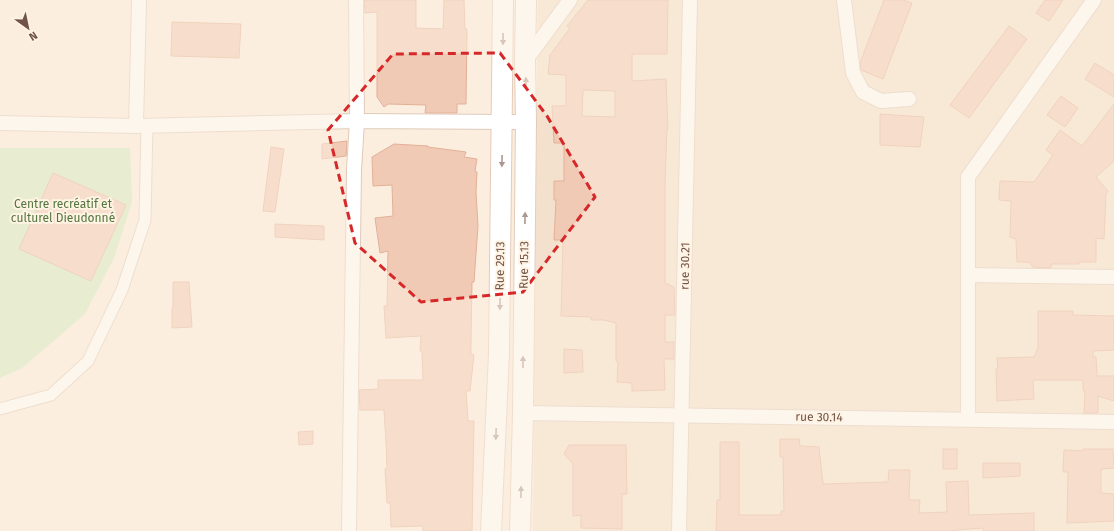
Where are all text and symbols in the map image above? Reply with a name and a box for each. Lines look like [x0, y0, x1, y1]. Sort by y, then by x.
north arrow [8, 8, 48, 48]
text: N [27, 29, 40, 43]
one-way arrow [500, 33, 506, 46]
one-way arrow [523, 76, 529, 89]
one-way arrow [499, 155, 505, 168]
park label: Centre recréatif et culturel Dieudonné [11, 197, 115, 225]
one-way arrow [522, 211, 528, 224]
street label: Rue 29.13 [493, 241, 507, 291]
street label: Rue 15.13 [517, 241, 531, 289]
street label: rue 30.21 [678, 242, 692, 290]
one-way arrow [497, 298, 503, 311]
one-way arrow [520, 356, 527, 368]
street label: rue 30.14 [795, 410, 843, 424]
one-way arrow [492, 428, 499, 440]
one-way arrow [518, 486, 525, 498]

